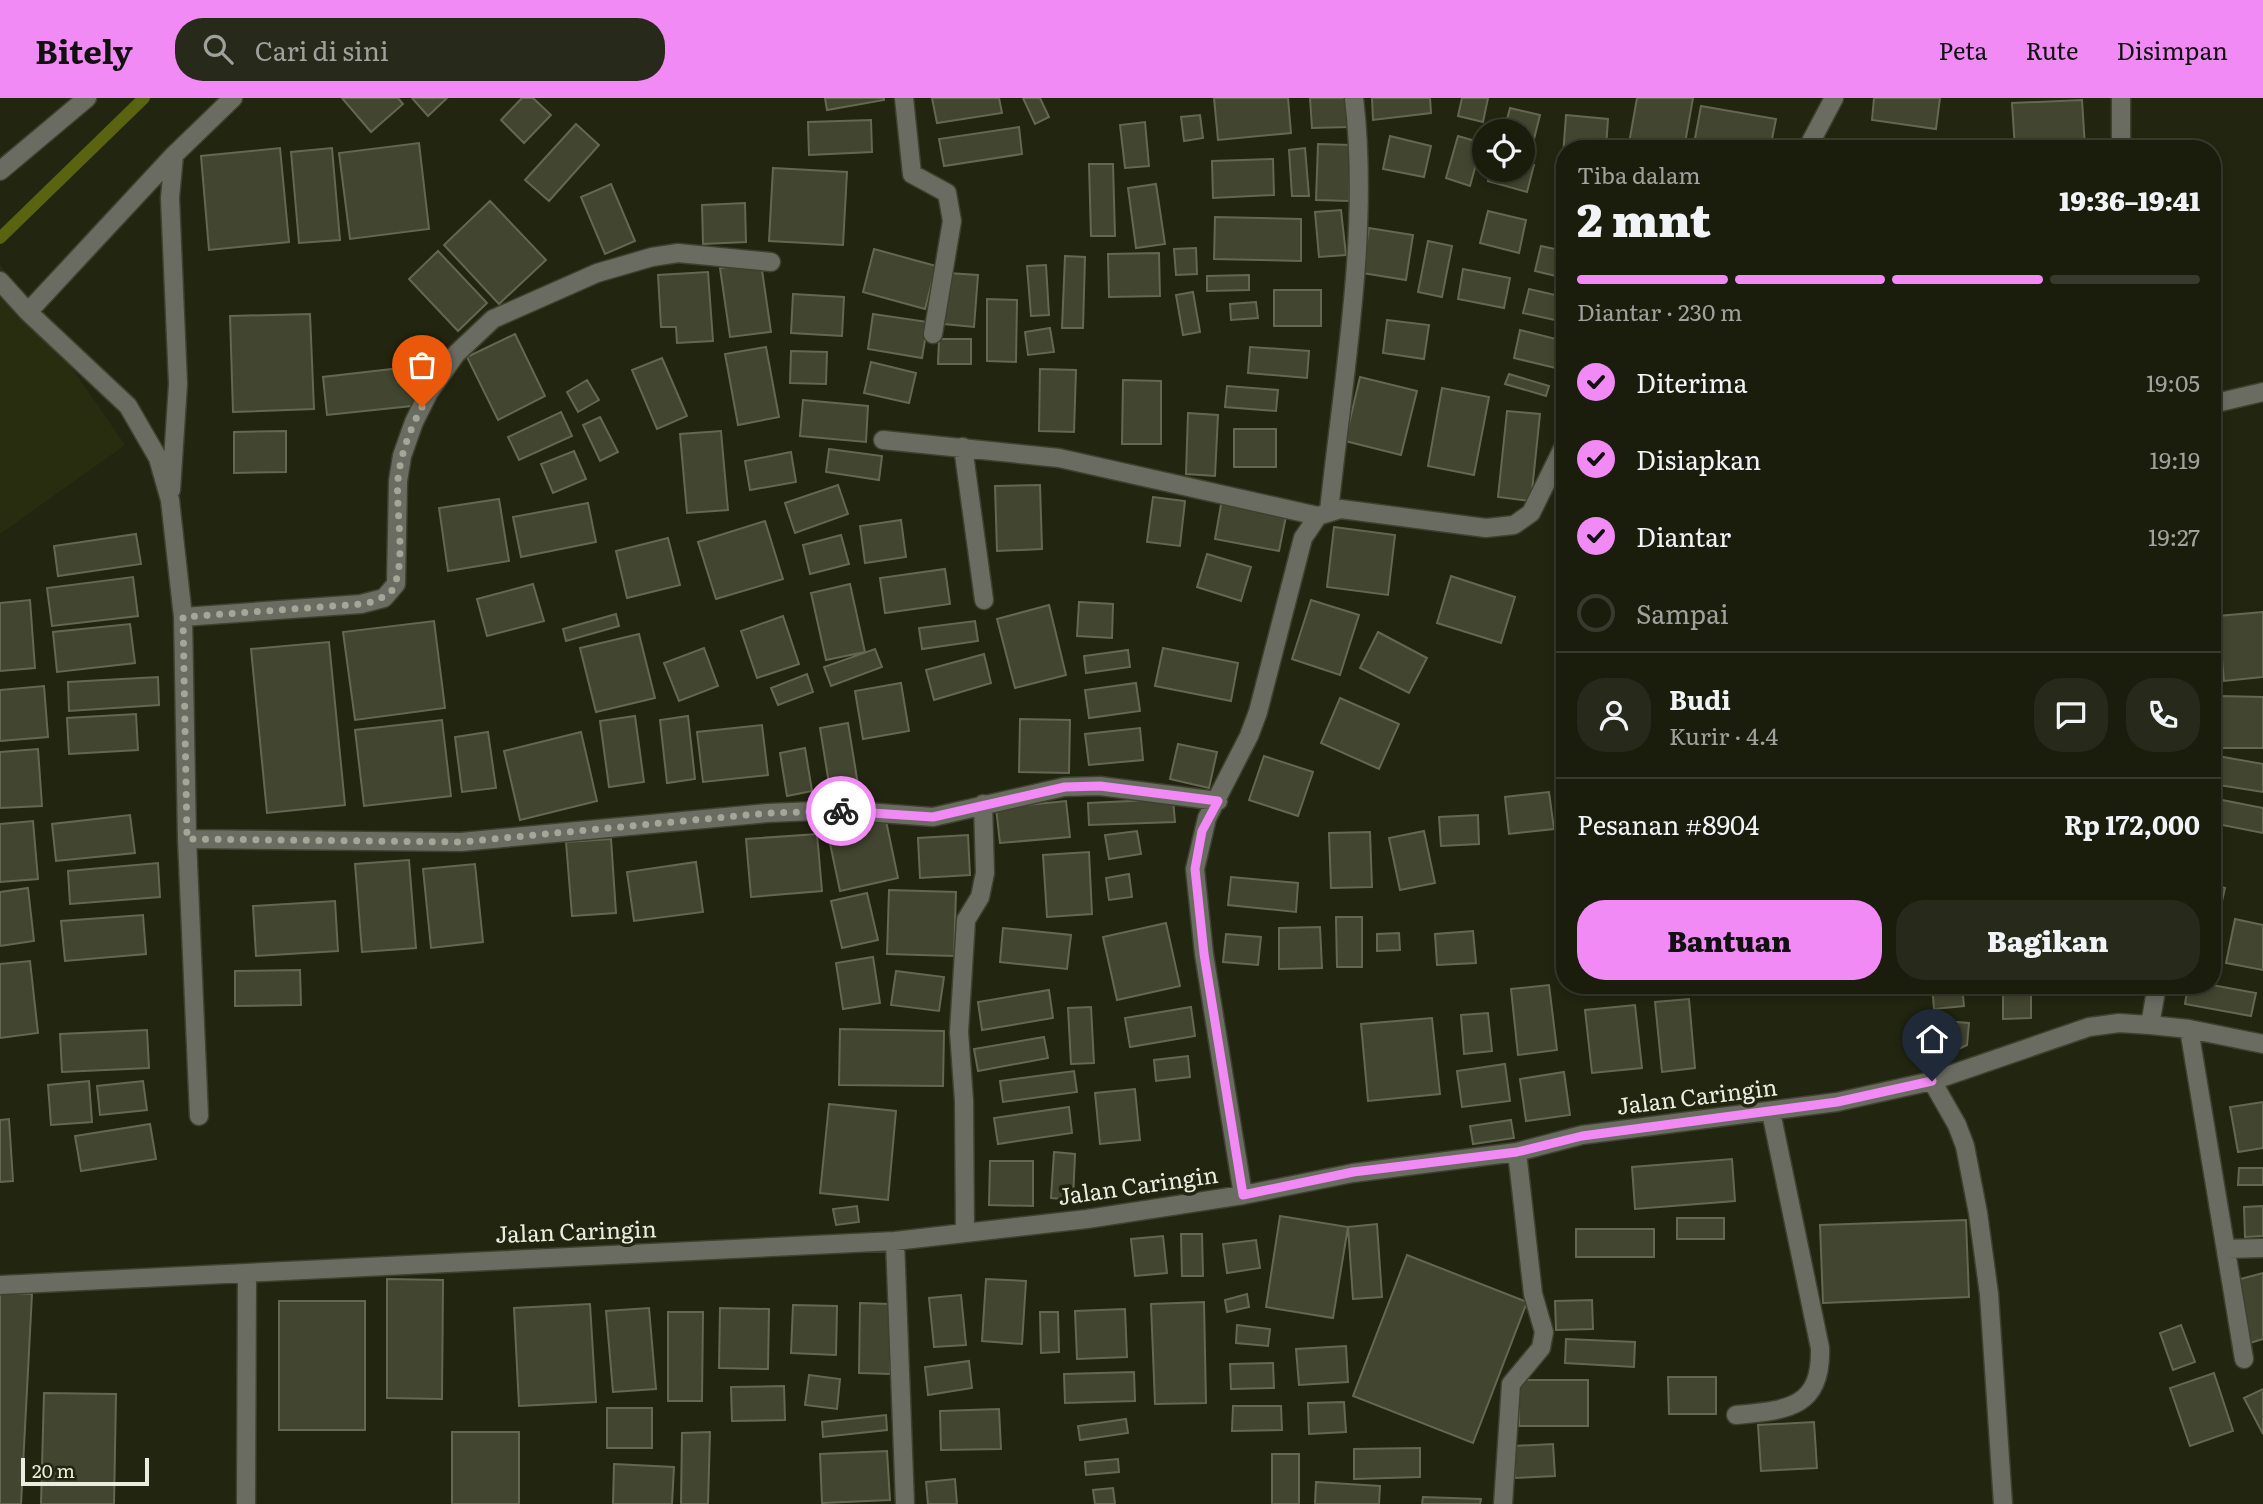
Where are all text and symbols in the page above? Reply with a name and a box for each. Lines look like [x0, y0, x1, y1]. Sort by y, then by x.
search box [175, 18, 665, 81]
text: Bitely [35, 25, 133, 74]
icon: search [199, 30, 237, 68]
text: Cari di sini [255, 30, 389, 69]
text: Peta [1939, 32, 1988, 67]
text: Rute [2026, 32, 2078, 67]
text: Disimpan [2116, 32, 2228, 67]
map controls [1472, 119, 1535, 182]
button: locate [1472, 119, 1535, 182]
text: Tiba dalam [1577, 157, 1701, 191]
text: 19:36–19:41 [2059, 180, 2200, 219]
text: 2 mnt [1577, 183, 1711, 251]
text: Diantar · 230 m [1577, 294, 1742, 328]
pin [392, 335, 452, 407]
icon: bag [403, 346, 441, 384]
text: Diterima [1636, 362, 1748, 401]
icon: check [1577, 363, 1615, 401]
text: 19:05 [2146, 365, 2200, 399]
text: Disiapkan [1636, 439, 1761, 478]
icon: check [1577, 440, 1615, 478]
text: 19:19 [2150, 442, 2200, 476]
text: Diantar [1636, 516, 1731, 555]
icon: check [1577, 517, 1615, 555]
text: 19:27 [2148, 519, 2200, 553]
text: Sampai [1636, 593, 1729, 632]
button: person [1577, 678, 1651, 752]
button: chat [2034, 678, 2108, 752]
button: phone [2126, 678, 2200, 752]
text: Budi [1669, 679, 1731, 718]
text: Kurir · 4.4 [1669, 718, 1778, 752]
courier [806, 776, 876, 846]
icon: bike [822, 792, 860, 830]
text: Pesanan #8904 [1577, 804, 1759, 843]
text: Rp 172,000 [2064, 804, 2200, 843]
button: Bantuan [1577, 900, 1882, 980]
button: Bagikan [1896, 900, 2200, 980]
pin [1902, 1009, 1962, 1081]
icon: home [1913, 1020, 1951, 1058]
street label: Jalan Caringin [1615, 1068, 1779, 1122]
street label: Jalan Caringin [1055, 1156, 1220, 1212]
street label: Jalan Caringin [495, 1210, 657, 1250]
scale bar [21, 1455, 149, 1487]
text: 20 m [32, 1456, 75, 1484]

